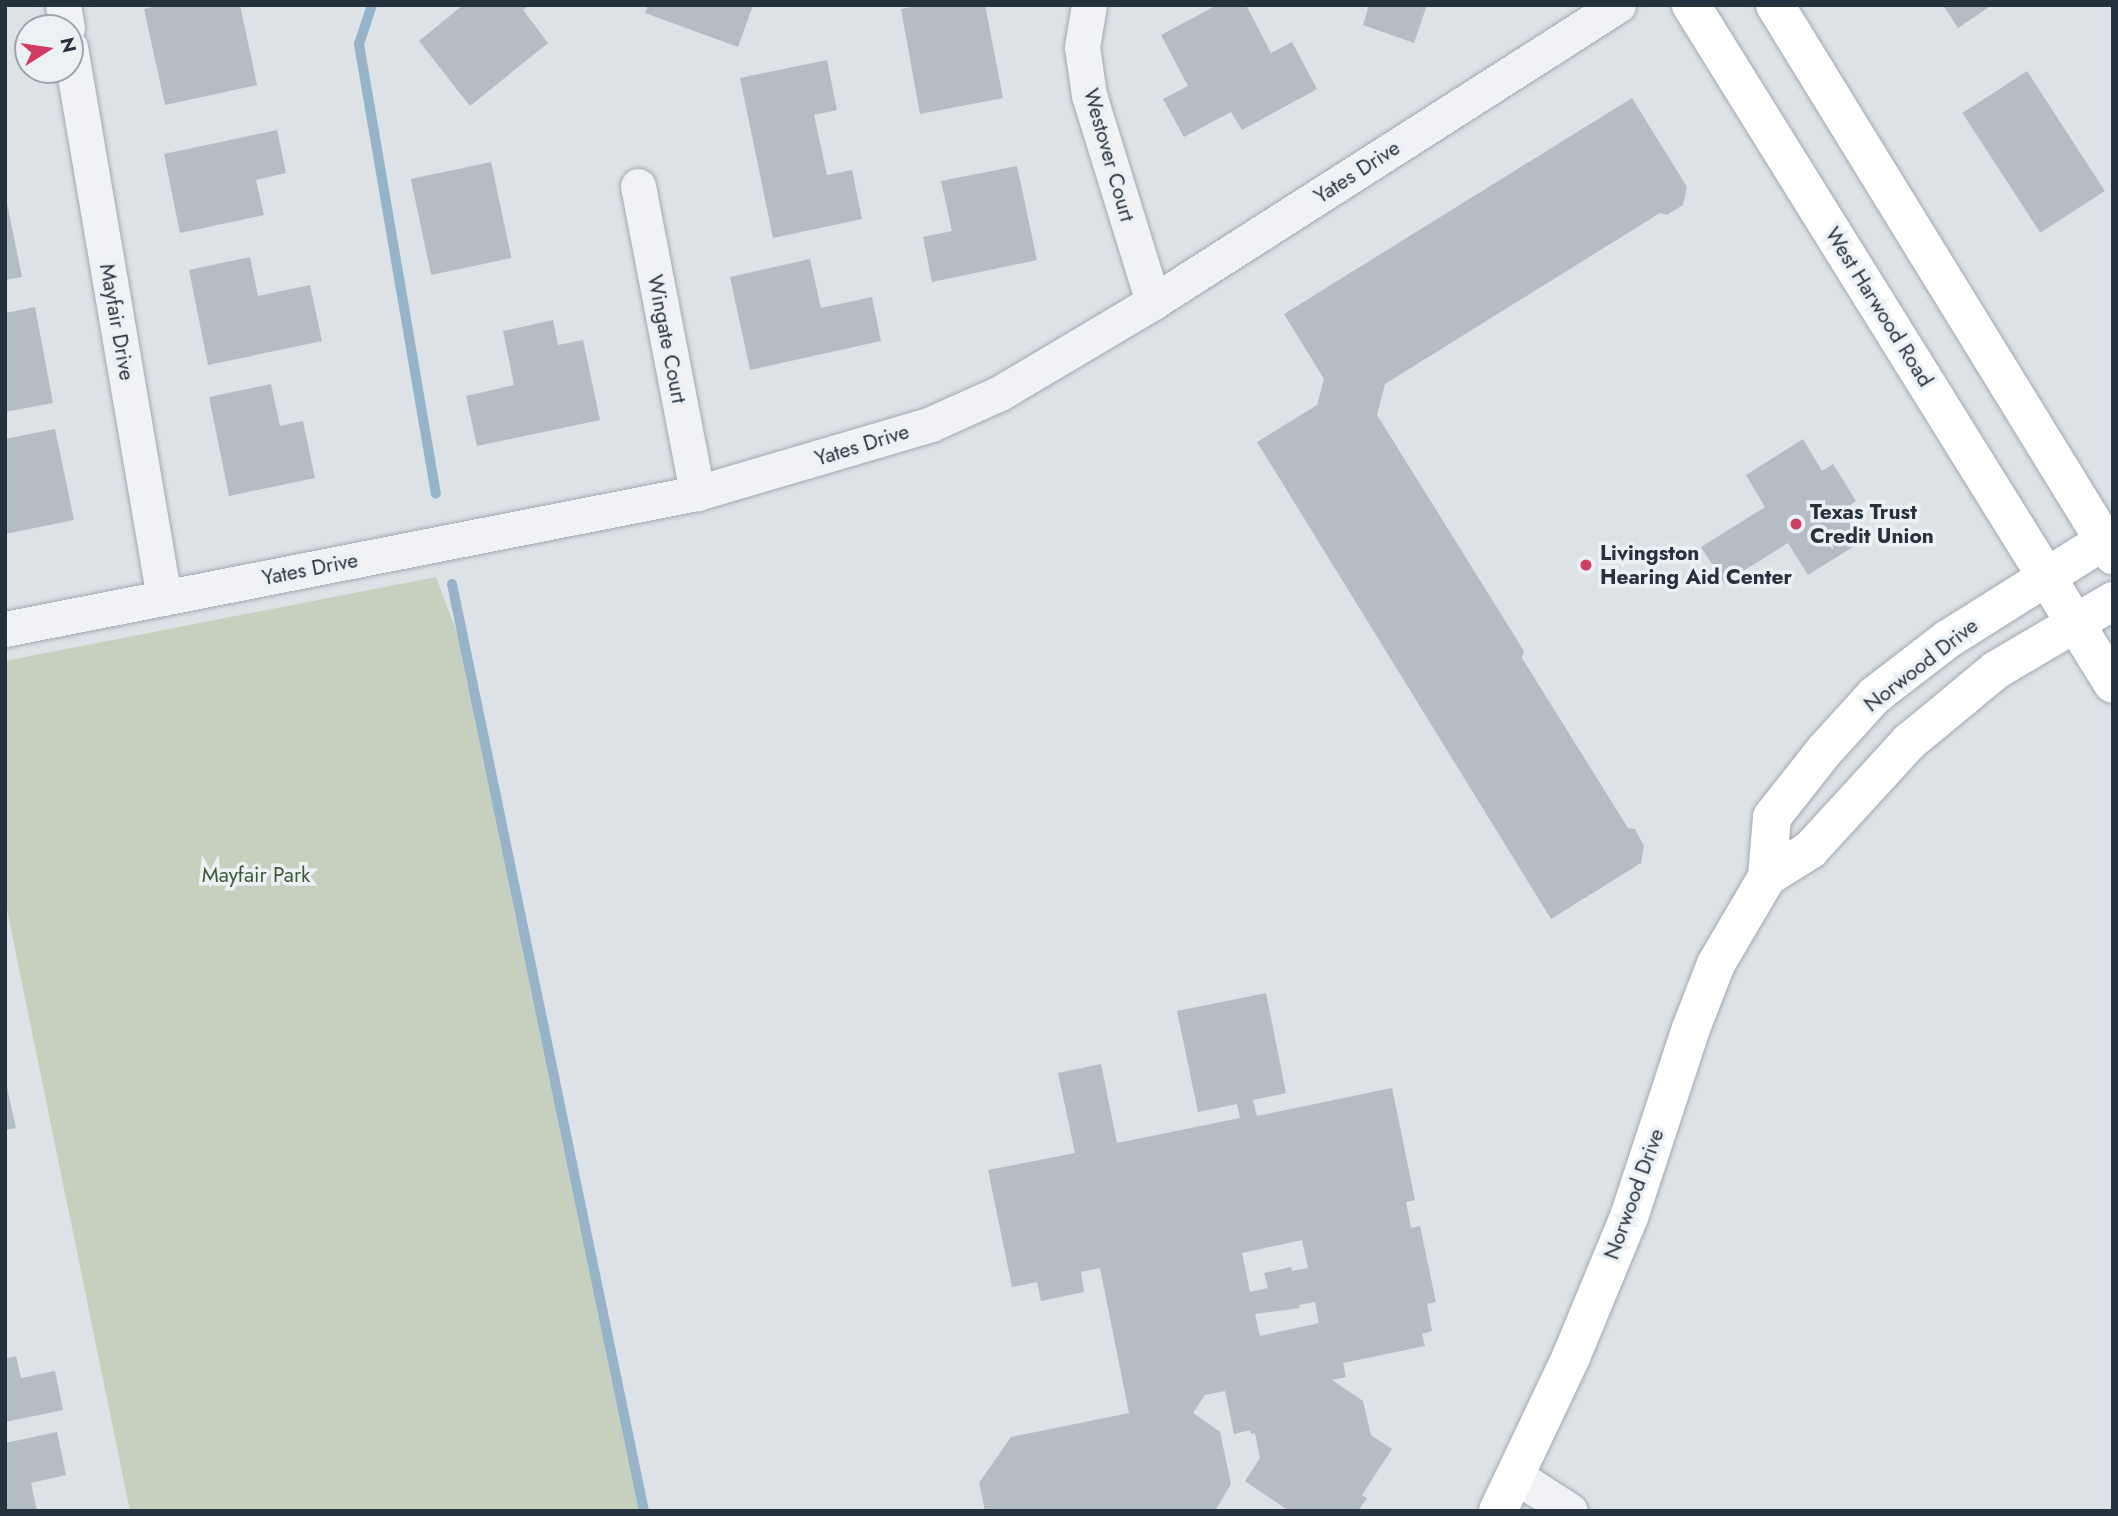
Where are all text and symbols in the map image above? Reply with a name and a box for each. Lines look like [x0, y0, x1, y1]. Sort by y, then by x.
north arrow [14, 14, 84, 84]
text: N [53, 35, 83, 55]
street label: Westover Court [1078, 86, 1140, 224]
street label: Yates Drive [1309, 135, 1405, 209]
street label: West Harwood Road [1820, 223, 1938, 391]
street label: Mayfair Drive [94, 262, 140, 382]
street label: Wingate Court [642, 272, 692, 406]
street label: Yates Drive [812, 419, 912, 471]
place label: Texas Trust Credit Union [1810, 499, 1934, 549]
marker: Texas Trust Credit Union [1788, 516, 1804, 532]
place label: Livingston Hearing Aid Center [1600, 540, 1792, 590]
street label: Yates Drive [260, 547, 360, 591]
marker: Livingston Hearing Aid Center [1578, 557, 1594, 573]
street label: Norwood Drive [1859, 613, 1983, 717]
park label: Mayfair Park [202, 862, 310, 888]
street label: Norwood Drive [1599, 1125, 1669, 1263]

